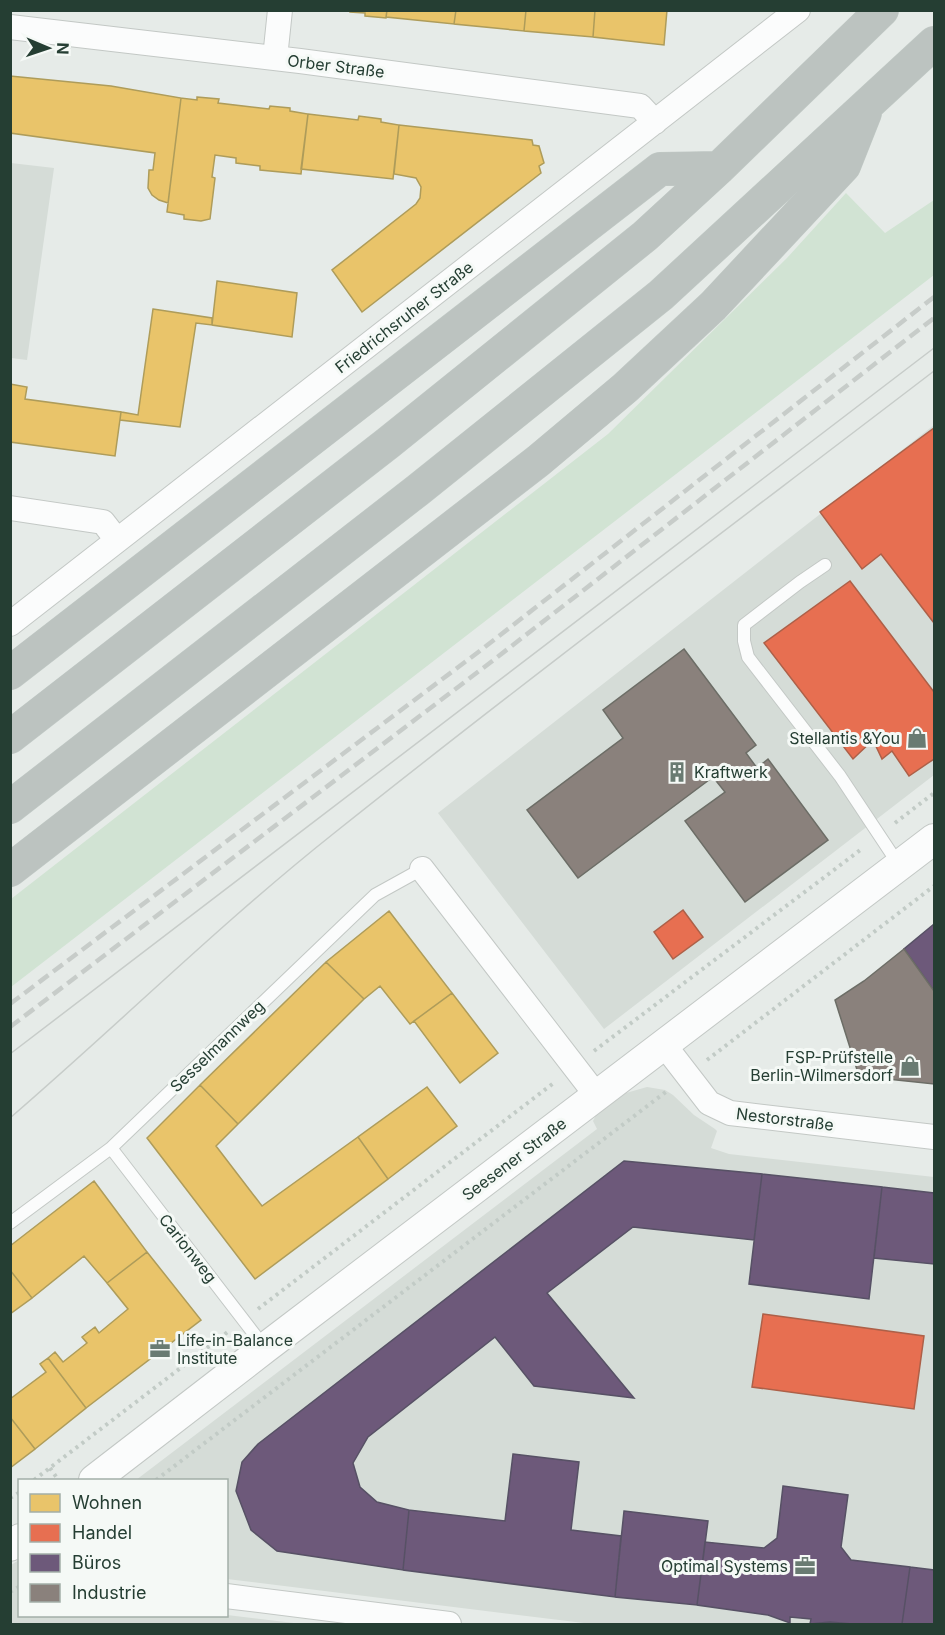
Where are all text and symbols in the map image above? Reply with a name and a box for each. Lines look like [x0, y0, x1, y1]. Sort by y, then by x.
north arrow [18, 18, 78, 78]
text: N [53, 42, 73, 55]
street label: Orber Straße [286, 50, 386, 82]
street label: Friedrichsruher Straße [331, 257, 477, 377]
shop icon: Stellantis &You [905, 726, 929, 750]
place label: Stellantis &You [789, 728, 900, 748]
building icon: Kraftwerk [665, 760, 689, 784]
place label: Kraftwerk [694, 762, 768, 782]
street label: Sesselmannweg [166, 996, 268, 1096]
place label: FSP-Prüfstelle Berlin-Wilmersdorf [750, 1047, 893, 1085]
shop icon: FSP-Prüfstelle Berlin-Wilmersdorf [898, 1054, 922, 1078]
street label: Nestorstraße [735, 1103, 835, 1135]
street label: Seesener Straße [458, 1113, 570, 1205]
street label: Carionweg [155, 1210, 221, 1286]
place label: Life-in-Balance Institute [177, 1330, 293, 1368]
office icon: Life-in-Balance Institute [148, 1337, 172, 1361]
legend [18, 1479, 228, 1617]
text: Wohnen [72, 1492, 142, 1513]
text: Handel [72, 1522, 132, 1543]
text: Büros [72, 1552, 121, 1573]
office icon: Optimal Systems [793, 1554, 817, 1578]
place label: Optimal Systems [661, 1556, 788, 1576]
text: Industrie [72, 1582, 146, 1603]

